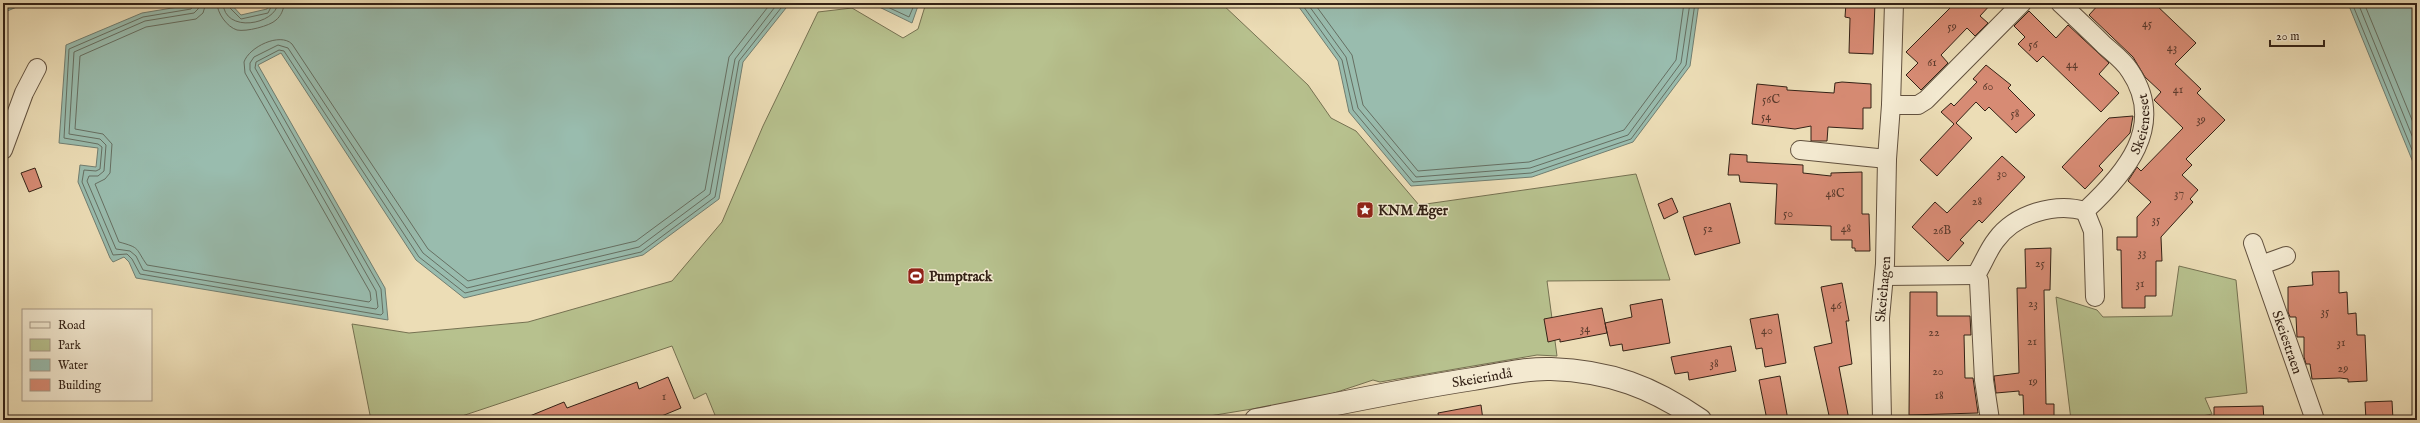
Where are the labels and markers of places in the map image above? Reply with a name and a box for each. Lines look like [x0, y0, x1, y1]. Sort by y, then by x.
place icon: KNM Æger [1355, 200, 1375, 220]
place label: KNM Æger [1378, 202, 1449, 220]
sports icon: Pumptrack [906, 266, 926, 286]
place label: Pumptrack [929, 268, 993, 286]

